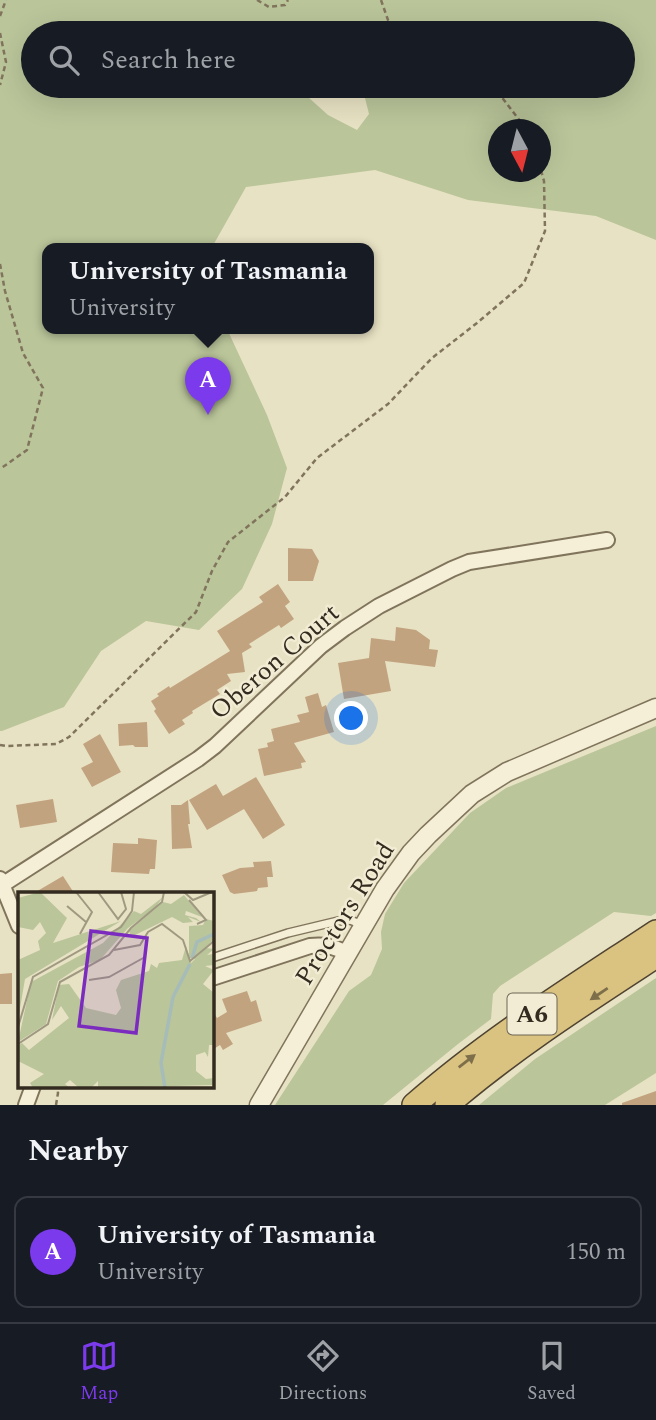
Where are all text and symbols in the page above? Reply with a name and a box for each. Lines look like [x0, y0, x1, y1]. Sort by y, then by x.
search box [21, 21, 635, 98]
text: Search here [101, 40, 236, 80]
icon: search [45, 41, 83, 79]
north arrow [488, 119, 551, 182]
popup [42, 243, 374, 334]
text: University of Tasmania [69, 251, 347, 291]
text: University [69, 291, 175, 326]
pin: A [185, 357, 231, 415]
street label: Oberon Court [201, 594, 349, 730]
your location [334, 701, 368, 735]
street label: Proctors Road [285, 834, 405, 993]
inset map [18, 892, 214, 1088]
one-way arrow [589, 987, 609, 1000]
road number: A6 [508, 994, 556, 1034]
one-way arrow [457, 1054, 475, 1069]
text: Nearby [28, 1128, 127, 1174]
text: University of Tasmania [97, 1215, 376, 1255]
text: A [44, 1235, 62, 1270]
text: 150 m [566, 1235, 626, 1270]
text: University [97, 1255, 203, 1290]
tab: Map [80, 1337, 118, 1408]
tab: Directions [278, 1337, 367, 1408]
tab: Saved [527, 1337, 576, 1408]

